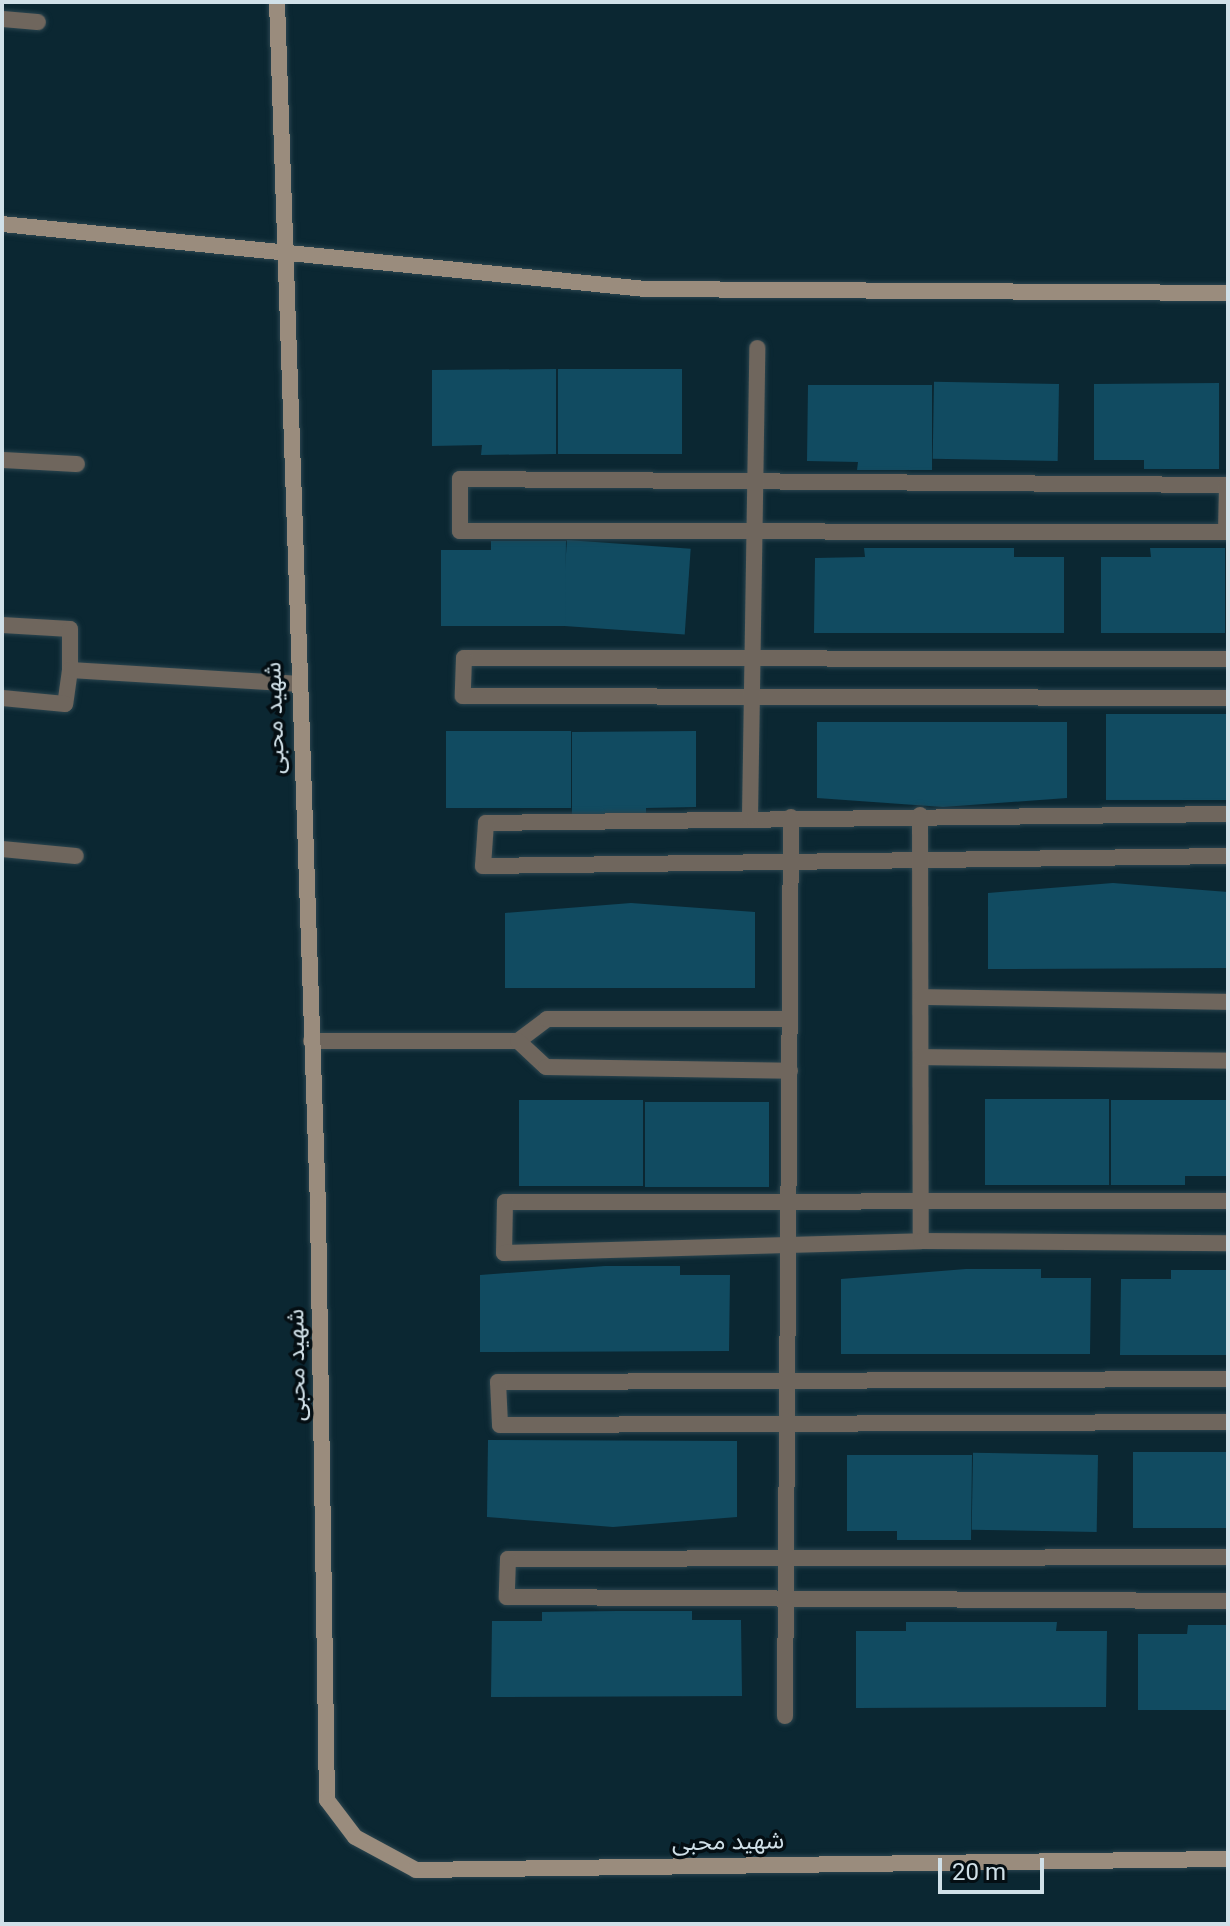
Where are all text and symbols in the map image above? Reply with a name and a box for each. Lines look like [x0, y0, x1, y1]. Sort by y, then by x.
street label: شهید محبی [259, 661, 291, 775]
street label: شهید محبی [282, 1309, 312, 1421]
street label: شهید محبی [672, 1827, 784, 1857]
scale bar [942, 1842, 1048, 1892]
text: 20 m [952, 1858, 1006, 1886]

